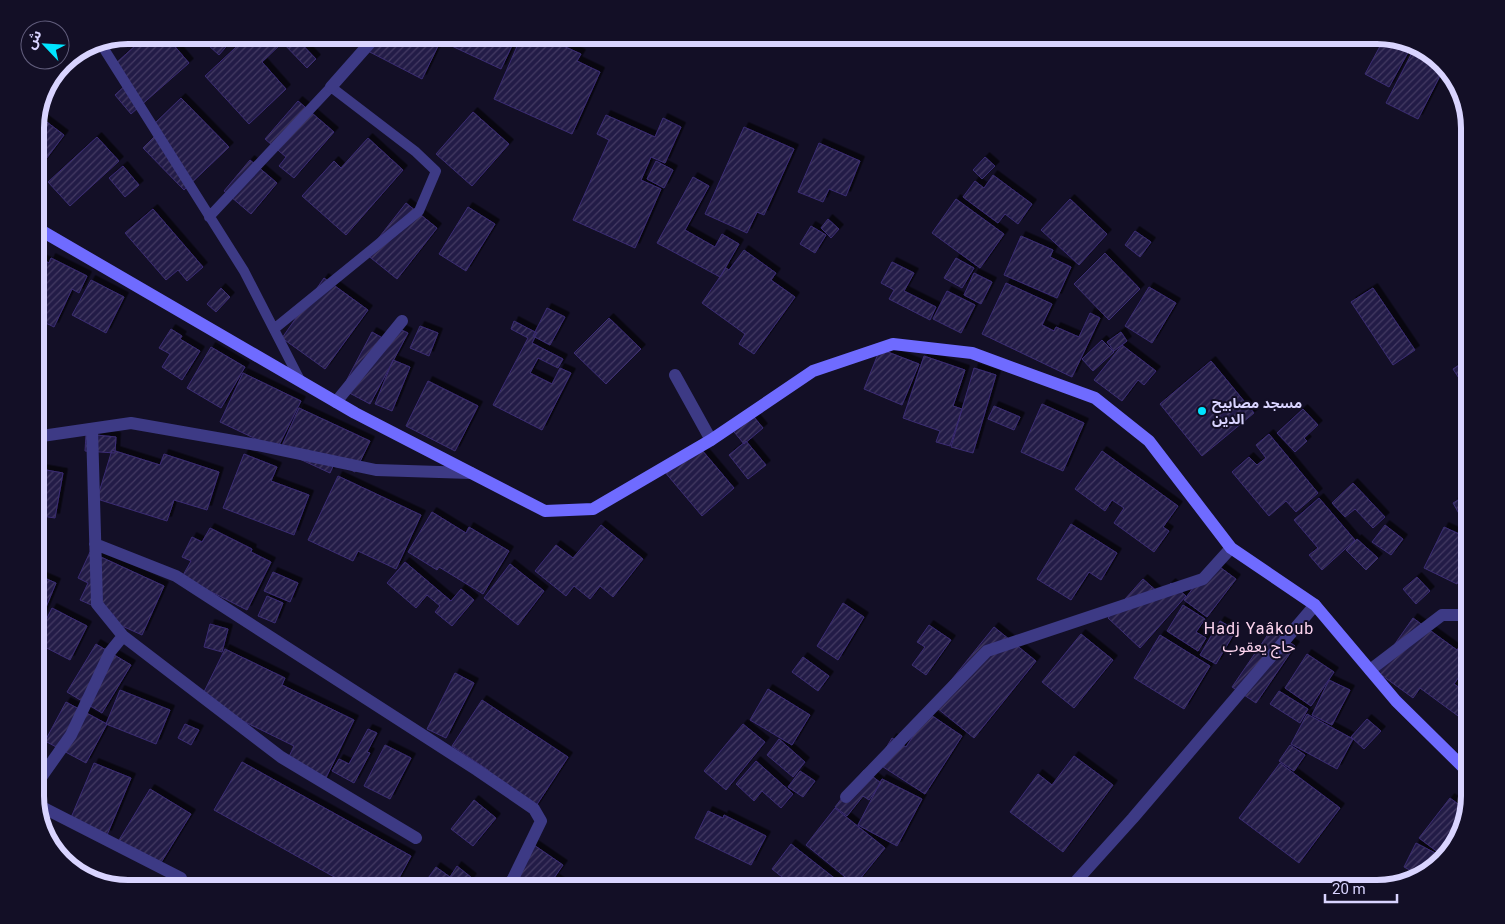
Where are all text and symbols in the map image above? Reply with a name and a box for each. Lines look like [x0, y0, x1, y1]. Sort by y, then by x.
north arrow [20, 20, 70, 70]
text: ش [22, 27, 45, 52]
place label: مسجد مصابيح الدين [1212, 395, 1302, 427]
marker: مسجد مصابيح الدين [1196, 405, 1208, 417]
district label: Hadj Yaâkoub حاج يعقوب [1204, 619, 1314, 659]
scale bar [1325, 872, 1398, 904]
text: 20 m [1332, 880, 1366, 898]

